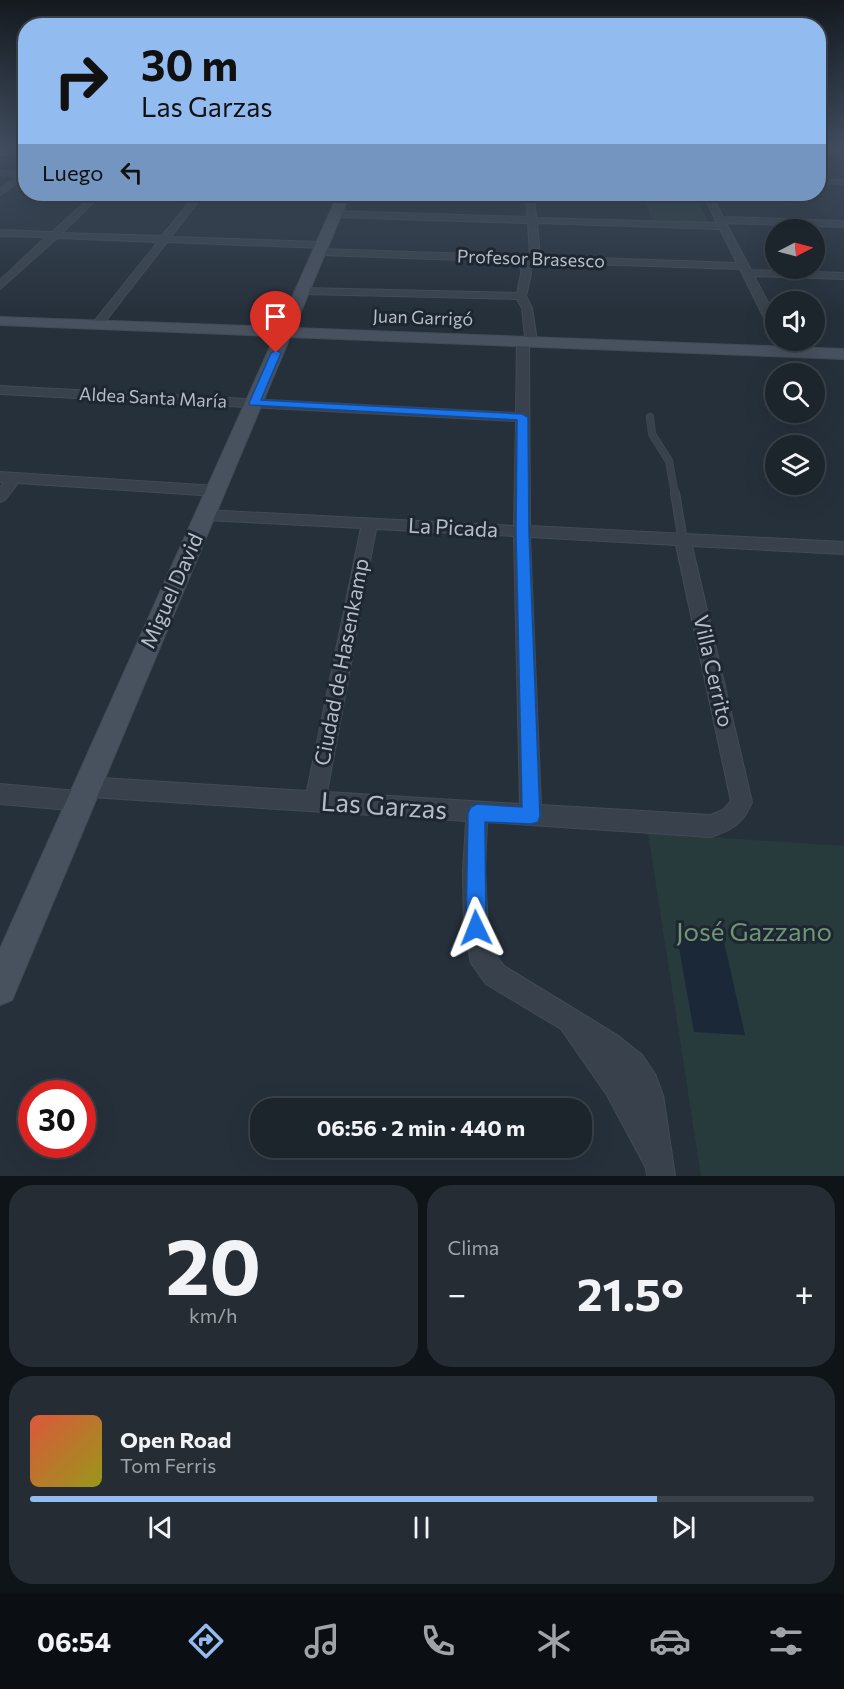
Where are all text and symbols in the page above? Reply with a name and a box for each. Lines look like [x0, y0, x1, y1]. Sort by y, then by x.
text: 30 m [141, 38, 238, 90]
icon: right [42, 42, 120, 120]
text: Las Garzas [141, 90, 273, 123]
icon: left [115, 156, 148, 189]
text: Luego [42, 159, 103, 186]
north arrow [765, 219, 825, 279]
map controls [765, 219, 825, 495]
street label: Profesor Brasesco [457, 244, 605, 272]
pin [250, 291, 301, 353]
button: sound [765, 291, 825, 351]
icon: arrive [259, 300, 292, 333]
street label: Juan Garrigó [372, 304, 474, 330]
button: search [765, 363, 825, 423]
street label: Aldea Santa María [79, 382, 228, 412]
button: layers [765, 435, 825, 495]
street label: La Picada [407, 512, 499, 541]
street label: Miguel David [134, 529, 207, 652]
street label: Ciudad de Hasenkamp [308, 556, 373, 767]
street label: Villa Cerrito [689, 612, 739, 729]
street label: Las Garzas [320, 785, 448, 824]
position arrow [444, 896, 508, 960]
park label: José Gazzano [676, 915, 832, 946]
speed limit sign: 30 [18, 1080, 96, 1158]
text: 06:56 · 2 min · 440 m [317, 1114, 525, 1141]
text: 20 [165, 1216, 261, 1311]
text: Clima [448, 1235, 499, 1259]
text: 21.5° [577, 1265, 684, 1320]
text: − [448, 1272, 466, 1313]
text: + [795, 1272, 814, 1313]
text: km/h [189, 1303, 238, 1327]
text: Open Road [120, 1426, 231, 1453]
text: Tom Ferris [120, 1453, 216, 1477]
icon: previous [144, 1511, 177, 1544]
icon: pause [405, 1511, 438, 1544]
icon: next [667, 1511, 700, 1544]
icon: directions [185, 1620, 227, 1662]
icon: music [301, 1620, 343, 1662]
icon: phone [417, 1620, 459, 1662]
icon: climate [533, 1620, 575, 1662]
icon: car [649, 1620, 691, 1662]
icon: filters [765, 1620, 807, 1662]
text: 06:54 [37, 1625, 111, 1658]

